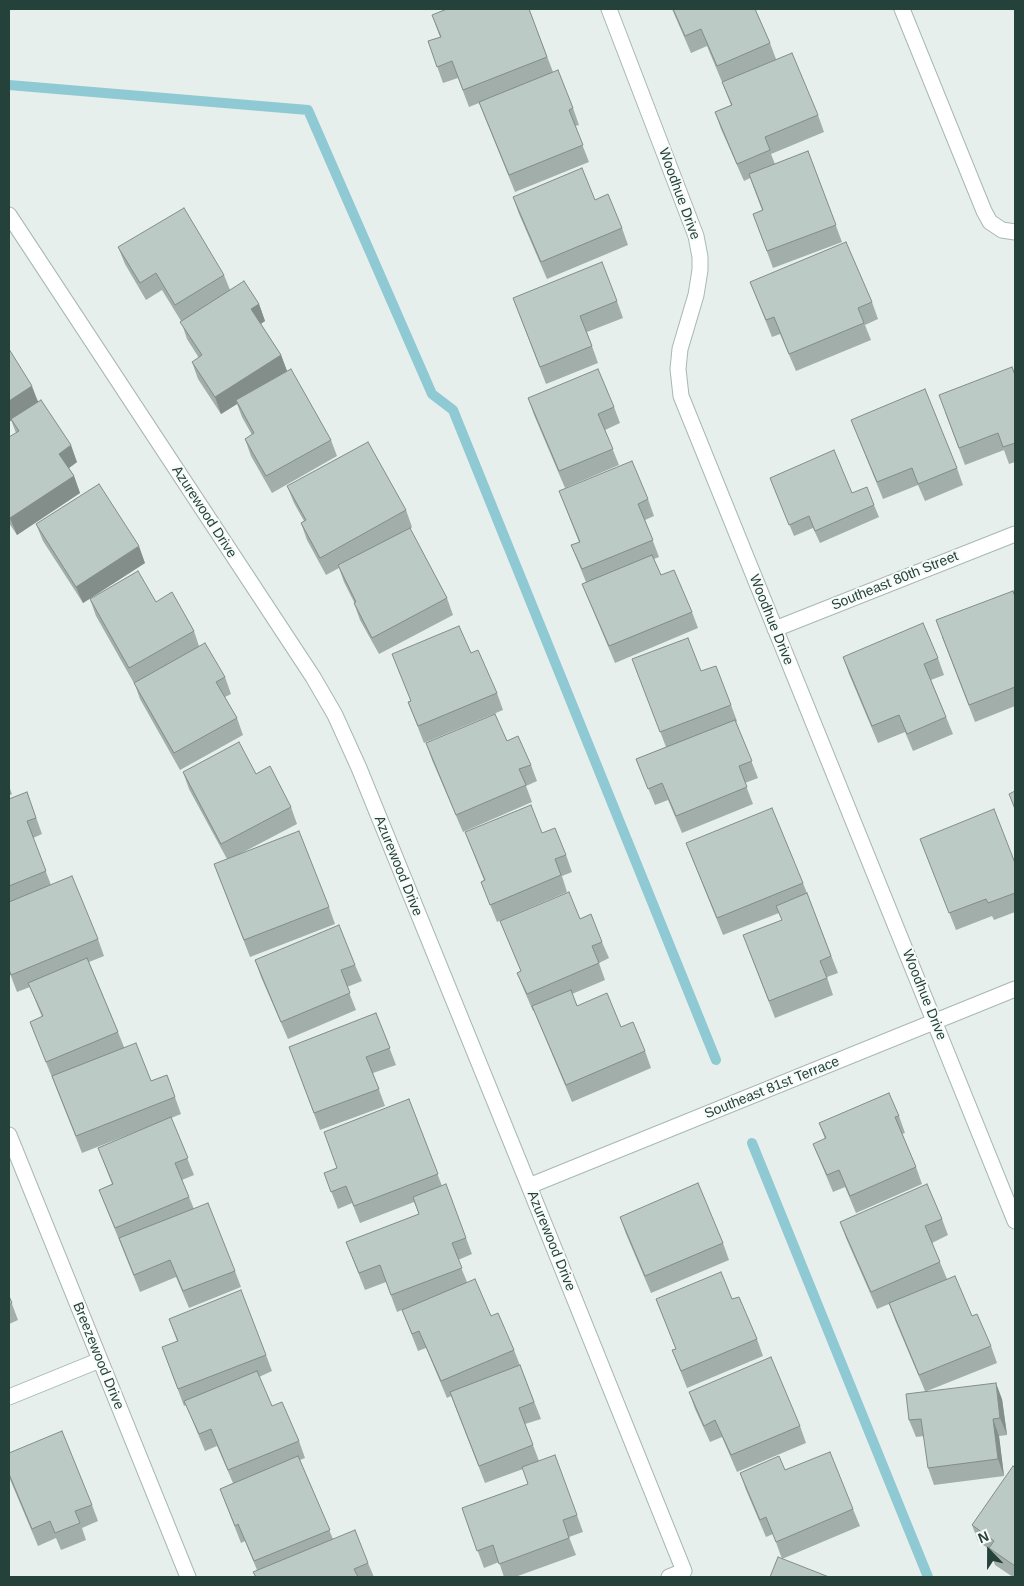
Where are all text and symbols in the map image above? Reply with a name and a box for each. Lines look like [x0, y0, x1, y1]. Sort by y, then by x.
street label: Woodhue Drive [655, 146, 703, 242]
street label: Azurewood Drive [168, 463, 240, 561]
street label: Southeast 80th Street [829, 548, 961, 614]
street label: Woodhue Drive [745, 572, 797, 668]
street label: Azurewood Drive [370, 813, 426, 919]
street label: Woodhue Drive [898, 947, 950, 1043]
street label: Southeast 81st Terrace [702, 1053, 842, 1123]
street label: Azurewood Drive [523, 1188, 579, 1294]
street label: Breezewood Drive [69, 1300, 127, 1412]
north arrow [964, 1526, 1014, 1576]
text: N [976, 1528, 991, 1546]

